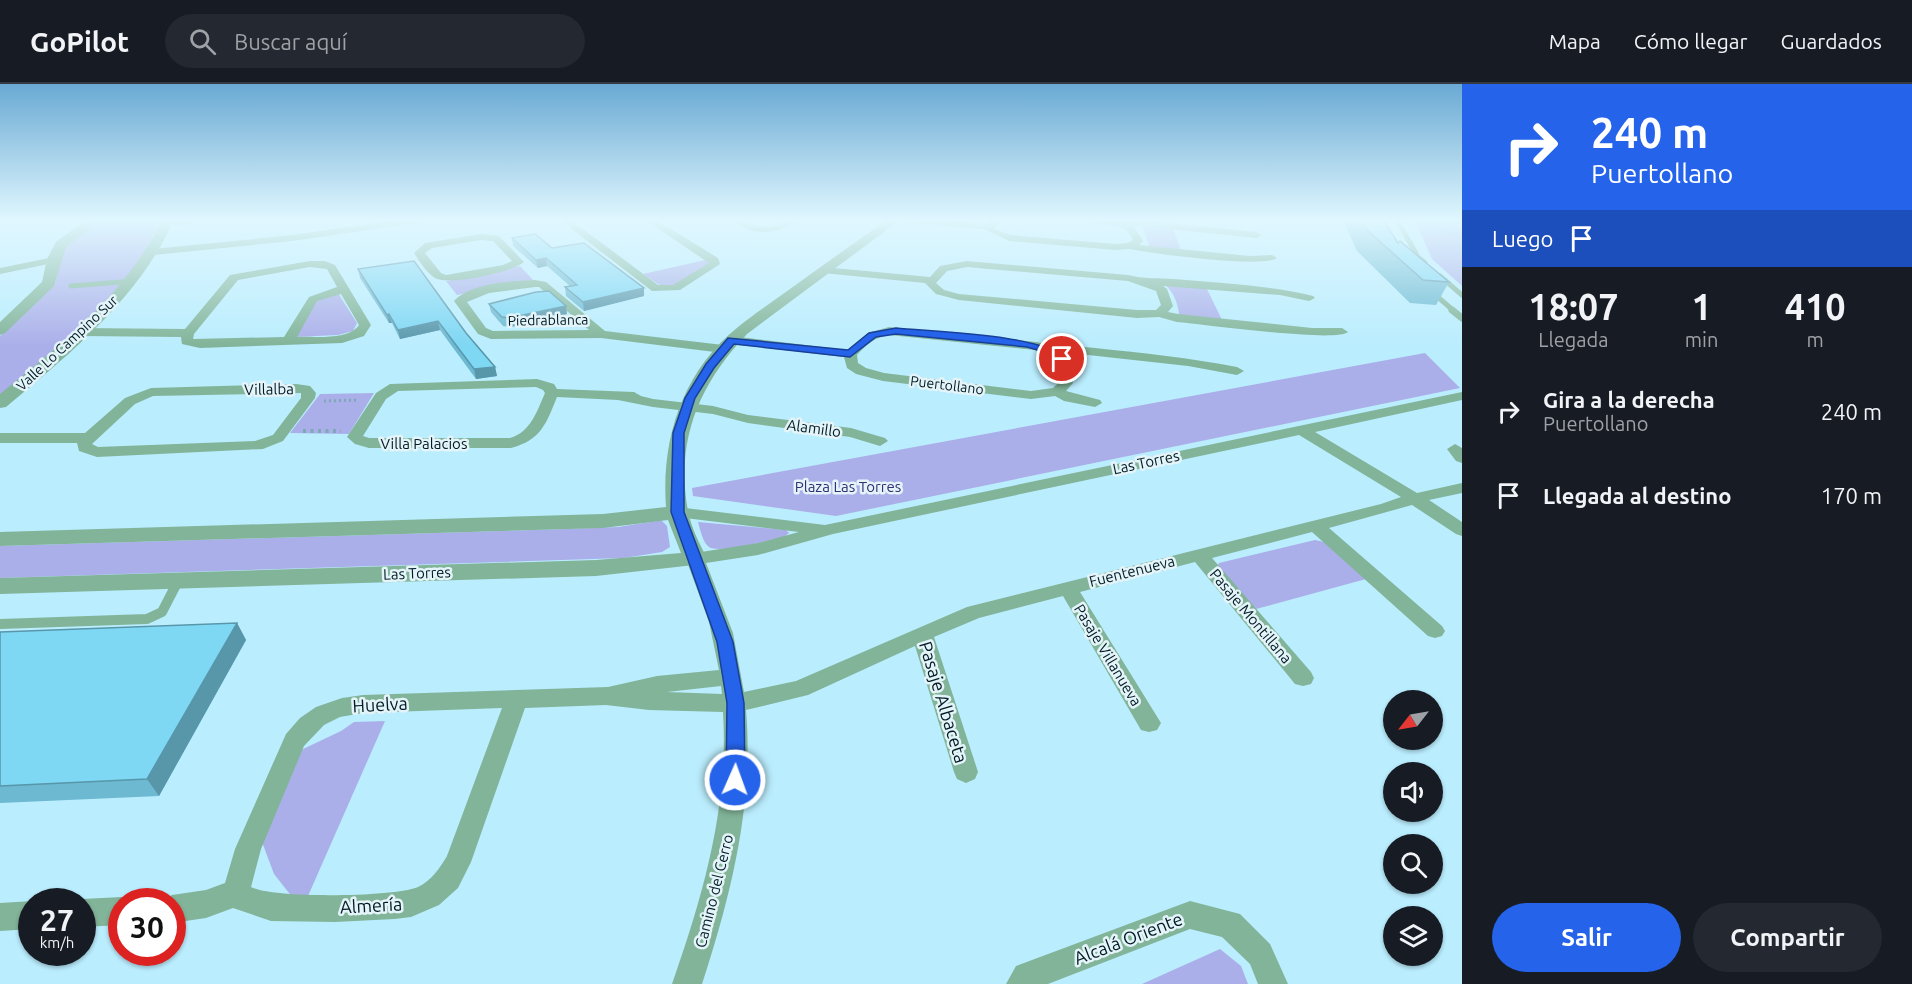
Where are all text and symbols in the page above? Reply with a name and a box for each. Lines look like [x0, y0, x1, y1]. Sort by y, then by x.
search box [165, 14, 585, 68]
icon: search [186, 25, 219, 58]
text: GoPilot [30, 26, 129, 57]
text: Buscar aquí [234, 29, 347, 54]
text: Mapa [1549, 29, 1601, 53]
text: Cómo llegar [1634, 29, 1748, 53]
text: Guardados [1781, 29, 1882, 53]
icon: right [1492, 108, 1570, 186]
text: 240 m [1591, 109, 1708, 156]
text: Puertollano [1591, 158, 1733, 188]
icon: arrive [1565, 222, 1598, 255]
text: Luego [1492, 226, 1553, 251]
text: 18:07 [1528, 286, 1618, 327]
text: 1 [1691, 286, 1712, 327]
text: 410 [1785, 286, 1846, 327]
street label: Valle Lo Campino Sur [13, 292, 121, 394]
street label: Piedrablanca [507, 311, 589, 329]
text: Llegada [1538, 328, 1609, 351]
text: min [1685, 328, 1718, 351]
text: m [1807, 328, 1824, 351]
pin [1036, 333, 1087, 384]
icon: arrive [1045, 342, 1078, 375]
street label: Puertollano [909, 373, 985, 397]
street label: Villalba [244, 380, 294, 398]
text: Gira a la derecha [1543, 387, 1715, 412]
icon: right [1492, 395, 1525, 428]
text: 240 m [1821, 399, 1882, 424]
text: Puertollano [1543, 412, 1648, 435]
street label: Alamillo [786, 416, 842, 440]
street label: Villa Palacios [381, 435, 467, 452]
street label: Las Torres [1111, 447, 1181, 477]
park label: Plaza Las Torres [795, 478, 901, 495]
icon: arrive [1492, 479, 1525, 512]
text: Llegada al destino [1543, 483, 1731, 508]
text: 170 m [1821, 483, 1882, 508]
street label: Fuentenueva [1087, 552, 1177, 590]
street label: Las Torres [383, 563, 451, 583]
street label: Pasaje Montillana [1207, 565, 1295, 667]
street label: Pasaje Villanueva [1071, 601, 1145, 709]
street label: Pasaje Albaceta [916, 639, 972, 765]
north arrow [1383, 690, 1443, 750]
map controls [1383, 690, 1443, 966]
street label: Huelva [352, 693, 408, 715]
position arrow [703, 748, 767, 812]
button: sound [1383, 762, 1443, 822]
street label: Camino del Cerro [692, 833, 736, 949]
button: search [1383, 834, 1443, 894]
speed limit sign: 30 [108, 888, 186, 966]
street label: Almería [339, 893, 403, 917]
text: 27 [40, 903, 74, 937]
button: Salir [1492, 903, 1681, 972]
button: Compartir [1693, 903, 1882, 972]
button: layers [1383, 906, 1443, 966]
street label: Alcalá Oriente [1071, 908, 1185, 968]
text: km/h [40, 934, 74, 951]

